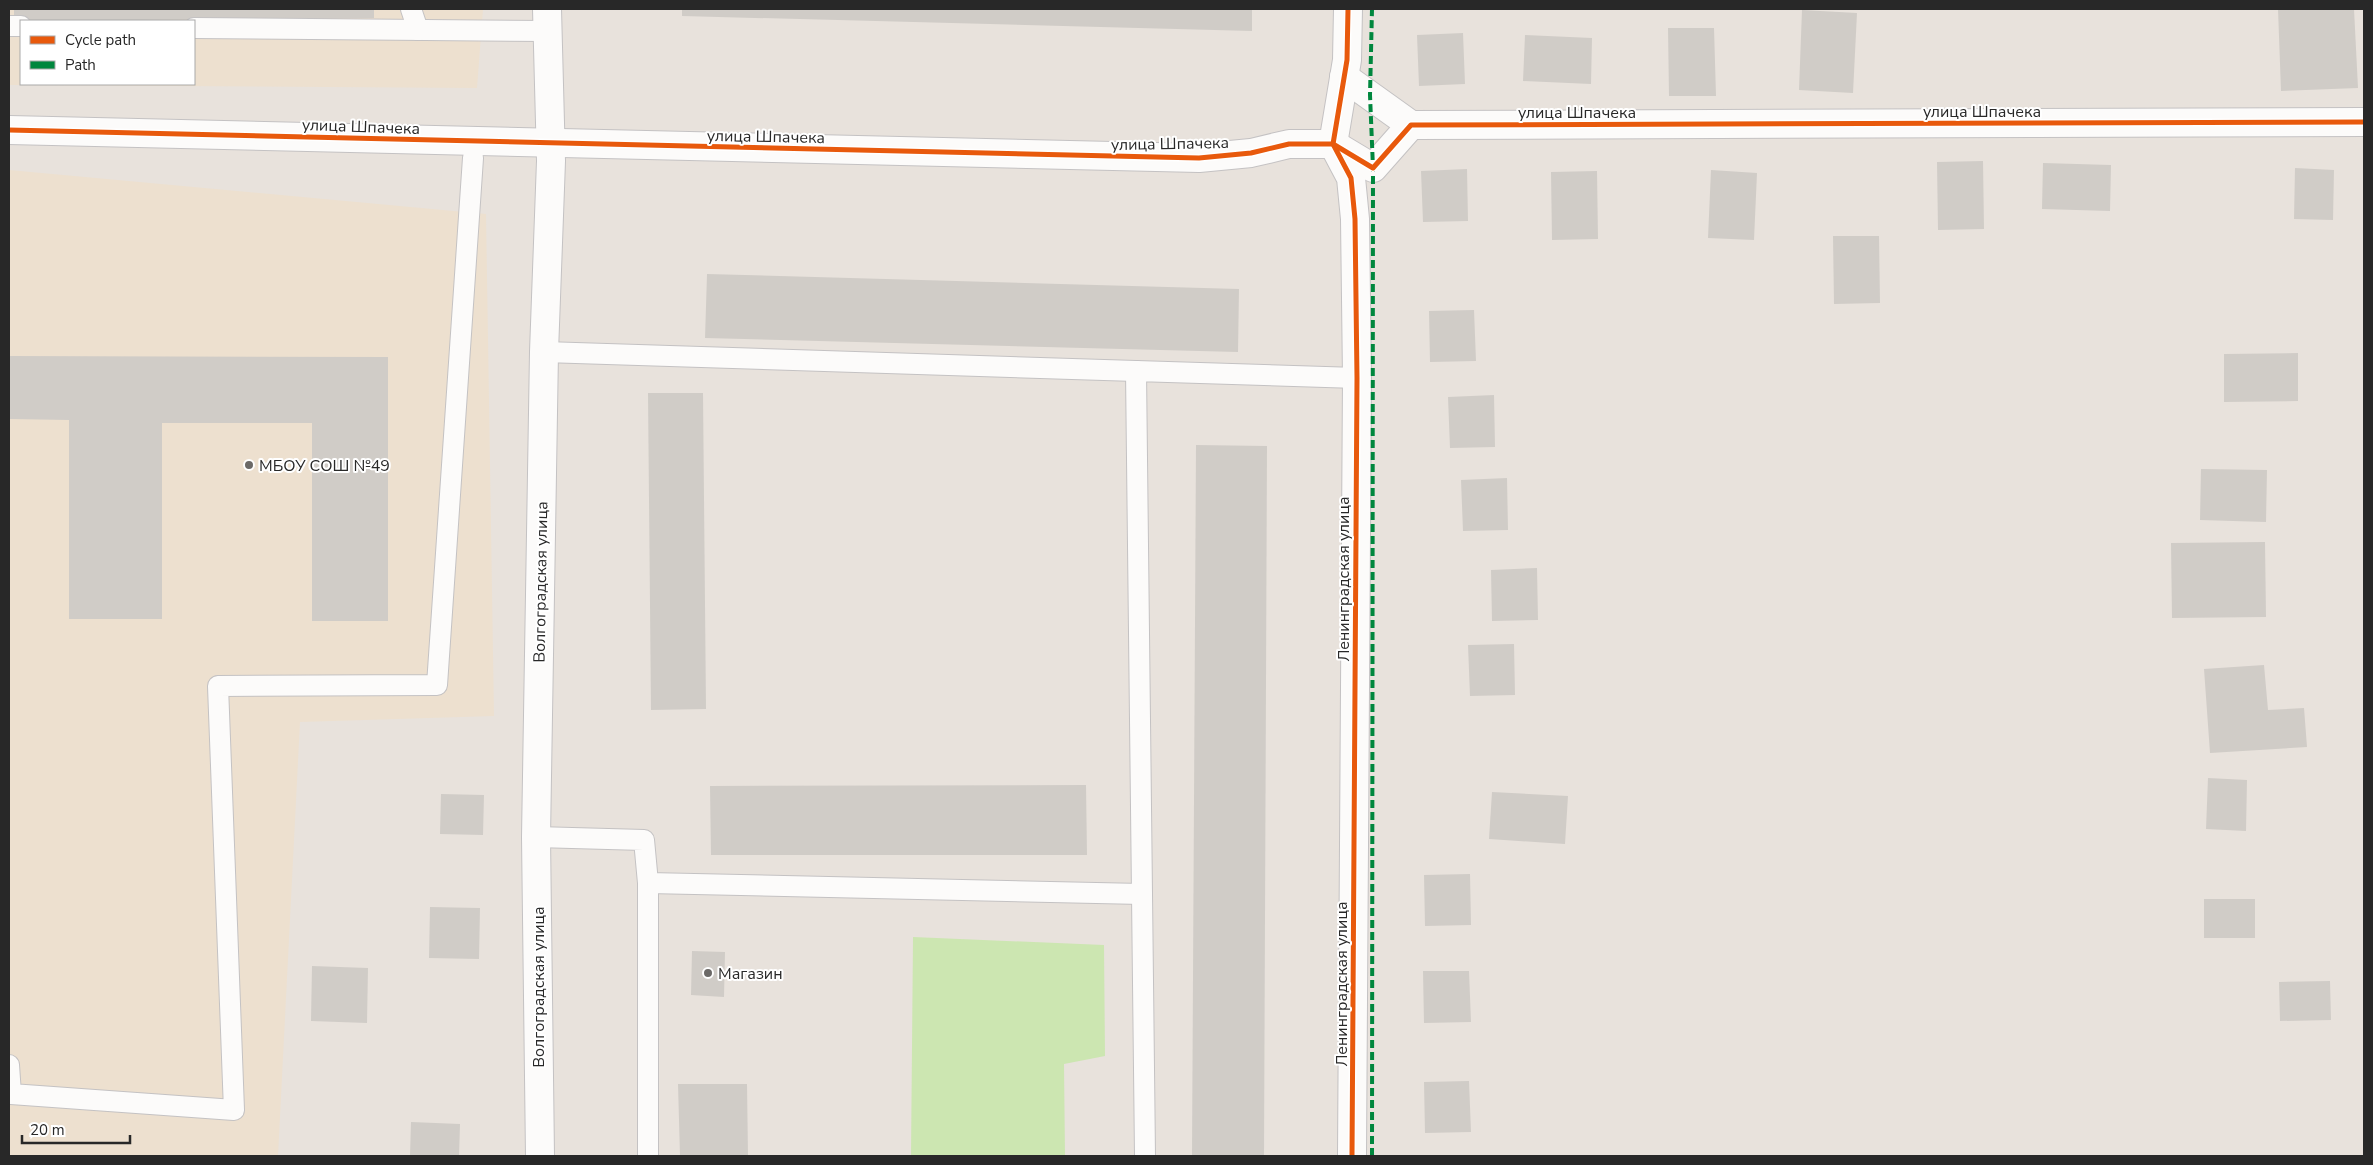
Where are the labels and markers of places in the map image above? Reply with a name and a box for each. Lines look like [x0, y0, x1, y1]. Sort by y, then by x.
place label: МБОУ СОШ №49 [259, 455, 390, 477]
marker: МБОУ СОШ №49 [243, 459, 255, 471]
place label: Магазин [718, 963, 783, 985]
marker: Магазин [702, 967, 714, 979]

